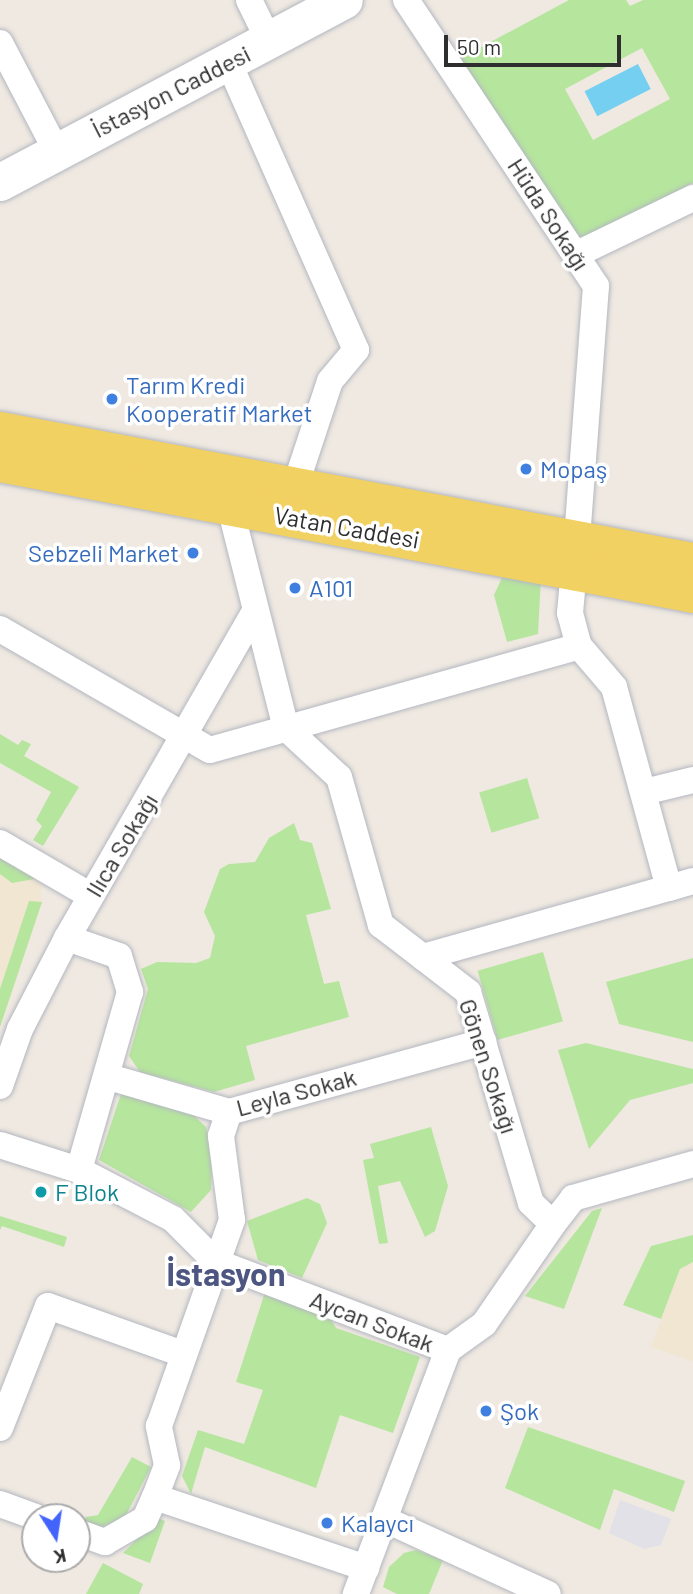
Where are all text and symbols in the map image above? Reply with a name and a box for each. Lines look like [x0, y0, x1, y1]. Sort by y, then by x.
scale bar [448, 21, 625, 65]
text: 50 m [457, 34, 501, 59]
street label: İstasyon Caddesi [87, 39, 255, 143]
street label: Hüda Sokağı [502, 153, 596, 275]
place label: Tarım Kredi Kooperatif Market [126, 371, 312, 427]
marker: Tarım Kredi Kooperatif Market [104, 391, 120, 407]
place label: Mopaş [540, 455, 607, 483]
marker: Mopaş [518, 461, 534, 477]
street label: Vatan Caddesi [272, 500, 422, 554]
place label: Sebzeli Market [28, 539, 179, 567]
marker: Sebzeli Market [185, 545, 201, 561]
place label: A101 [309, 574, 353, 602]
marker: A101 [287, 580, 303, 596]
street label: Ilıca Sokağı [79, 788, 163, 902]
street label: Gönen Sokağı [454, 995, 524, 1137]
street label: Leyla Sokak [233, 1062, 359, 1122]
place label: F Blok [55, 1178, 119, 1206]
marker: F Blok [33, 1184, 49, 1200]
district label: İstasyon [167, 1254, 285, 1292]
street label: Aycan Sokak [306, 1284, 438, 1358]
place label: Şok [500, 1397, 539, 1425]
marker: Şok [478, 1403, 494, 1419]
north arrow [21, 1503, 91, 1573]
place label: Kalaycı [341, 1509, 414, 1537]
marker: Kalaycı [319, 1515, 335, 1531]
text: K [52, 1545, 68, 1570]

